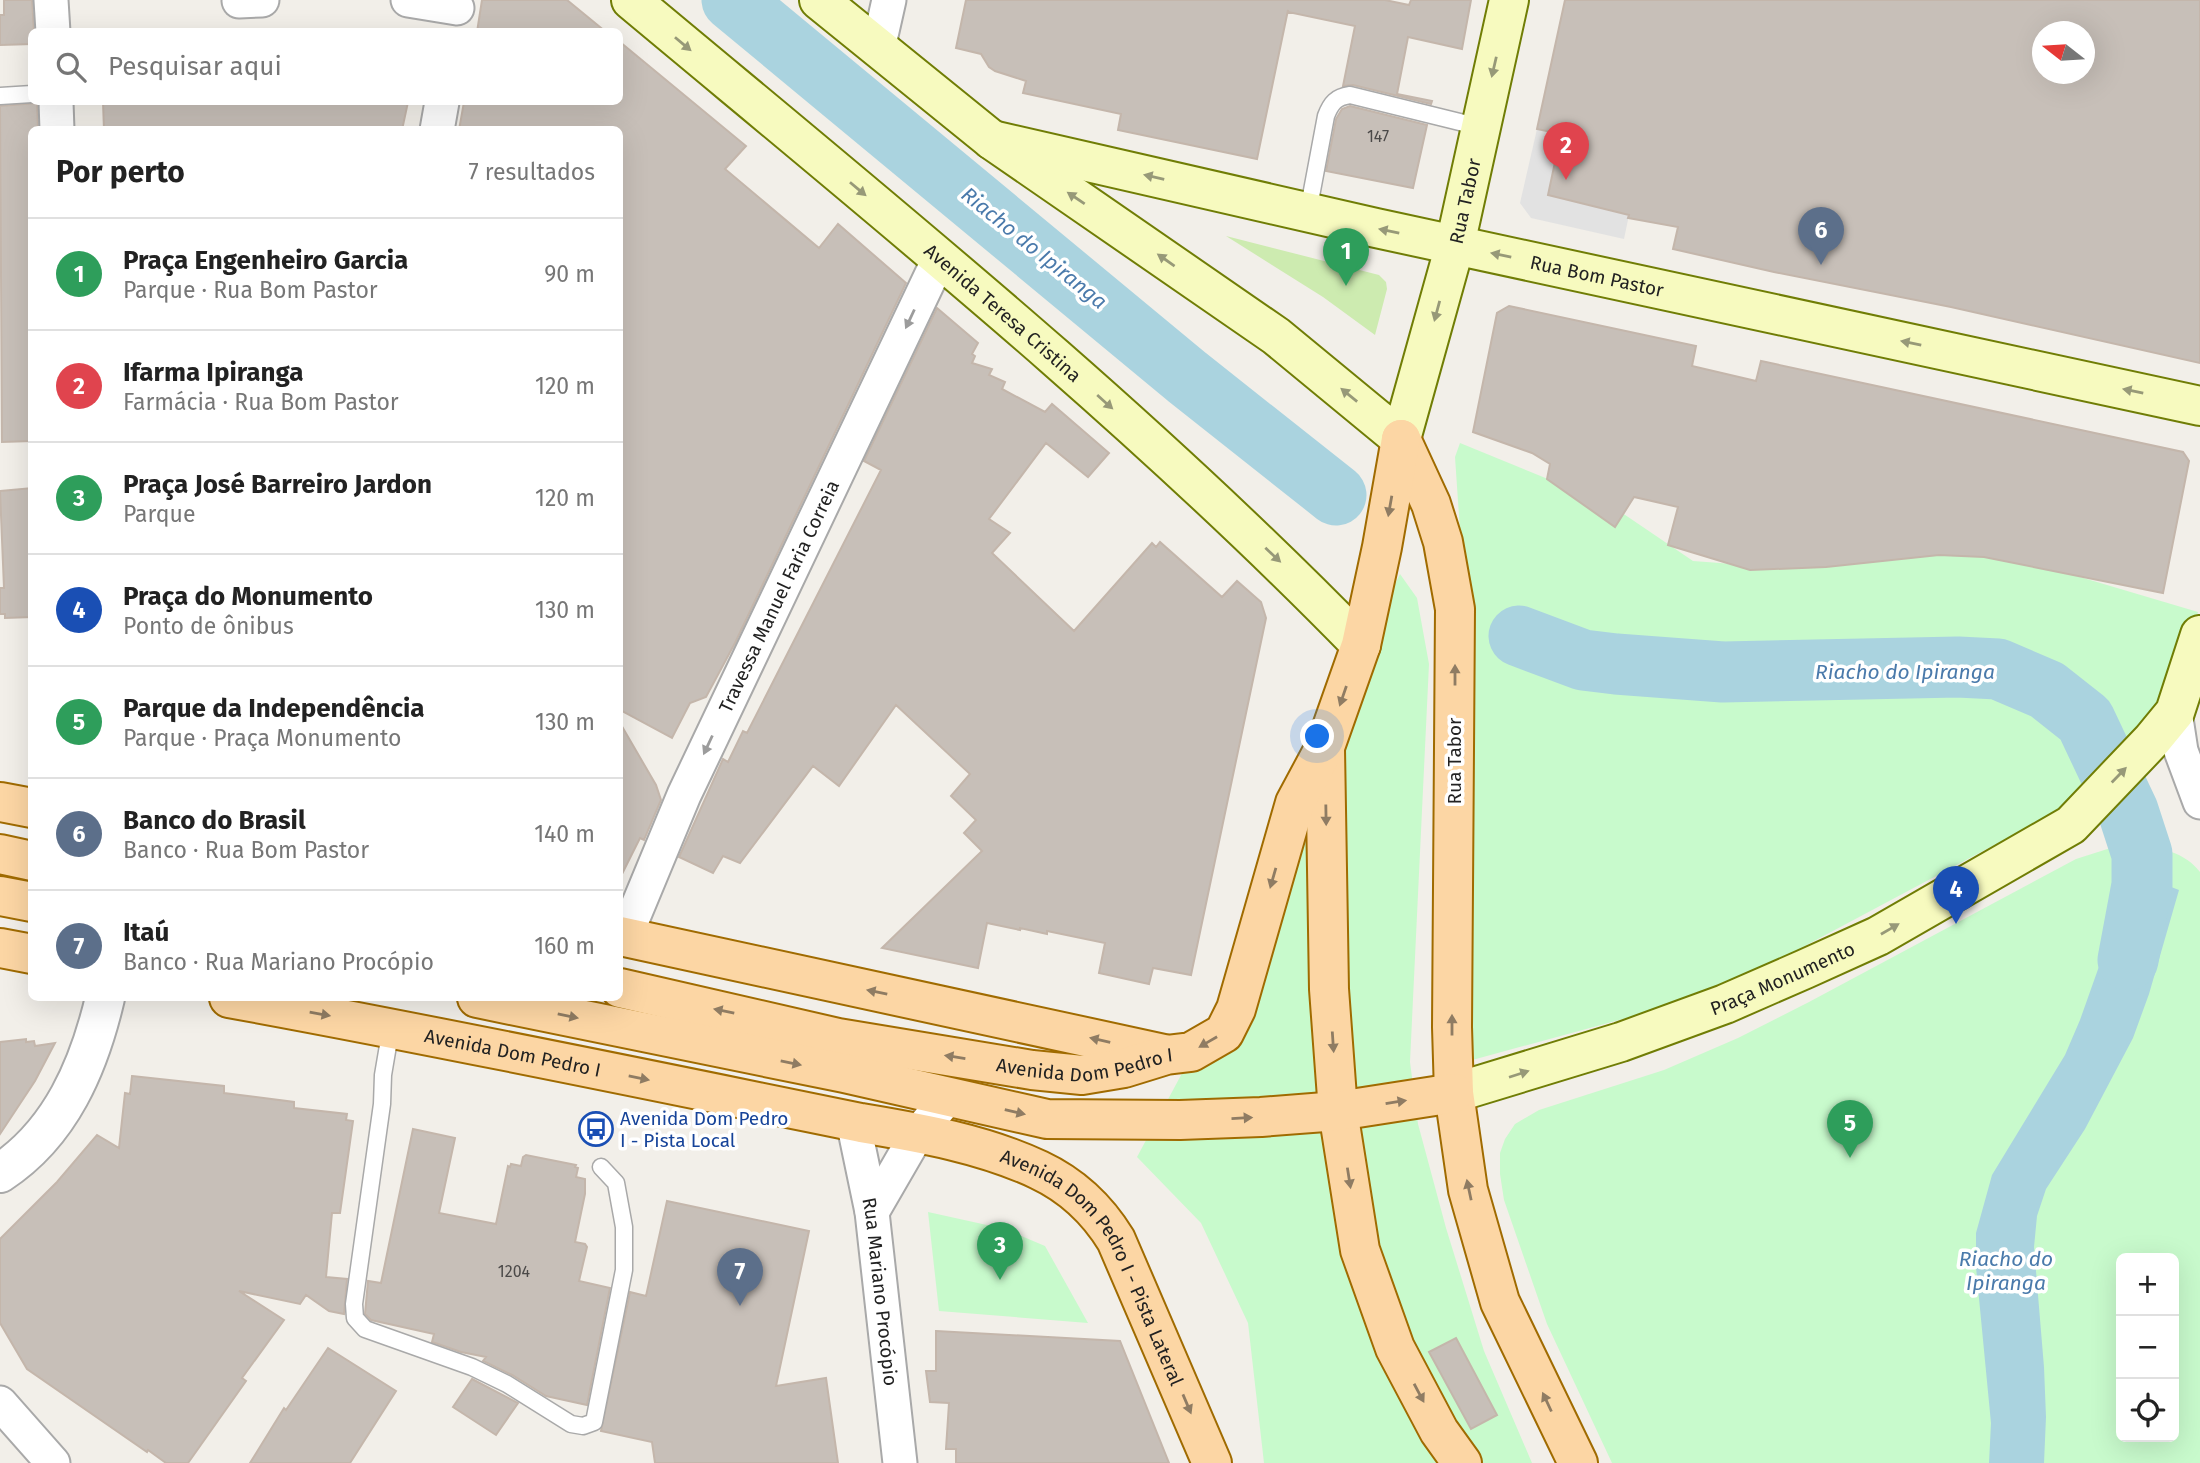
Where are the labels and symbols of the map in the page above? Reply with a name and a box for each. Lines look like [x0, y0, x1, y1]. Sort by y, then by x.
north arrow [2032, 21, 2095, 84]
one-way arrow [675, 36, 692, 51]
one-way arrow [1488, 56, 1499, 78]
pin: 2 [1543, 122, 1589, 180]
house number: 147 [1367, 127, 1389, 146]
street label: Rua Tabor [1445, 156, 1486, 246]
one-way arrow [1143, 171, 1165, 182]
one-way arrow [850, 181, 867, 196]
water label: Riacho do Ipiranga [956, 181, 1112, 315]
one-way arrow [1067, 191, 1085, 205]
pin: 6 [1798, 207, 1844, 265]
one-way arrow [1377, 225, 1399, 236]
pin: 1 [1323, 228, 1369, 286]
street label: Avenida Teresa Cristina [920, 239, 1086, 387]
one-way arrow [1490, 249, 1512, 260]
street label: Rua Bom Pastor [1528, 251, 1666, 302]
one-way arrow [1157, 253, 1175, 267]
one-way arrow [1431, 300, 1442, 322]
one-way arrow [905, 309, 916, 329]
one-way arrow [1900, 338, 1922, 349]
one-way arrow [2122, 386, 2144, 397]
one-way arrow [1340, 388, 1358, 403]
one-way arrow [1096, 394, 1114, 410]
street label: Travessa Manuel Faria Correia [714, 476, 844, 716]
one-way arrow [1384, 495, 1395, 517]
one-way arrow [1264, 547, 1281, 564]
water label: Riacho do Ipiranga [1815, 659, 1995, 685]
one-way arrow [1449, 664, 1461, 686]
one-way arrow [1337, 685, 1348, 706]
street label: Rua Tabor [1443, 717, 1466, 804]
your location [1300, 719, 1334, 753]
one-way arrow [702, 735, 713, 756]
one-way arrow [2111, 767, 2127, 784]
one-way arrow [1320, 804, 1332, 826]
pin: 4 [1933, 866, 1979, 924]
one-way arrow [1268, 867, 1278, 888]
one-way arrow [1881, 923, 1900, 935]
street label: Praça Monumento [1707, 937, 1858, 1020]
one-way arrow [866, 986, 888, 997]
one-way arrow [713, 1005, 735, 1016]
one-way arrow [309, 1009, 331, 1020]
one-way arrow [557, 1011, 579, 1022]
one-way arrow [1446, 1014, 1458, 1036]
street label: Avenida Dom Pedro I [423, 1024, 603, 1082]
one-way arrow [1328, 1031, 1339, 1053]
one-way arrow [1089, 1034, 1111, 1045]
one-way arrow [1199, 1036, 1218, 1048]
street label: Avenida Dom Pedro I [995, 1043, 1174, 1087]
one-way arrow [944, 1051, 966, 1062]
one-way arrow [780, 1057, 802, 1068]
one-way arrow [1509, 1068, 1530, 1079]
one-way arrow [629, 1073, 651, 1084]
one-way arrow [1385, 1096, 1407, 1107]
pin: 5 [1827, 1100, 1873, 1158]
one-way arrow [1005, 1106, 1027, 1117]
place label: Avenida Dom Pedro I - Pista Local [620, 1107, 788, 1152]
bus stop icon: Avenida Dom Pedro I - Pista Local [577, 1110, 615, 1148]
one-way arrow [1231, 1112, 1253, 1123]
street label: Avenida Dom Pedro I - Pista Lateral [997, 1144, 1188, 1389]
one-way arrow [1344, 1167, 1355, 1189]
one-way arrow [1463, 1179, 1474, 1201]
street label: Rua Mariano Procópio [857, 1195, 902, 1387]
pin: 3 [977, 1222, 1023, 1280]
water label: Riacho do Ipiranga [1959, 1246, 2053, 1296]
pin: 7 [717, 1248, 763, 1306]
house number: 1204 [498, 1262, 531, 1281]
one-way arrow [1413, 1383, 1425, 1403]
one-way arrow [1542, 1392, 1553, 1412]
one-way arrow [1181, 1394, 1193, 1414]

